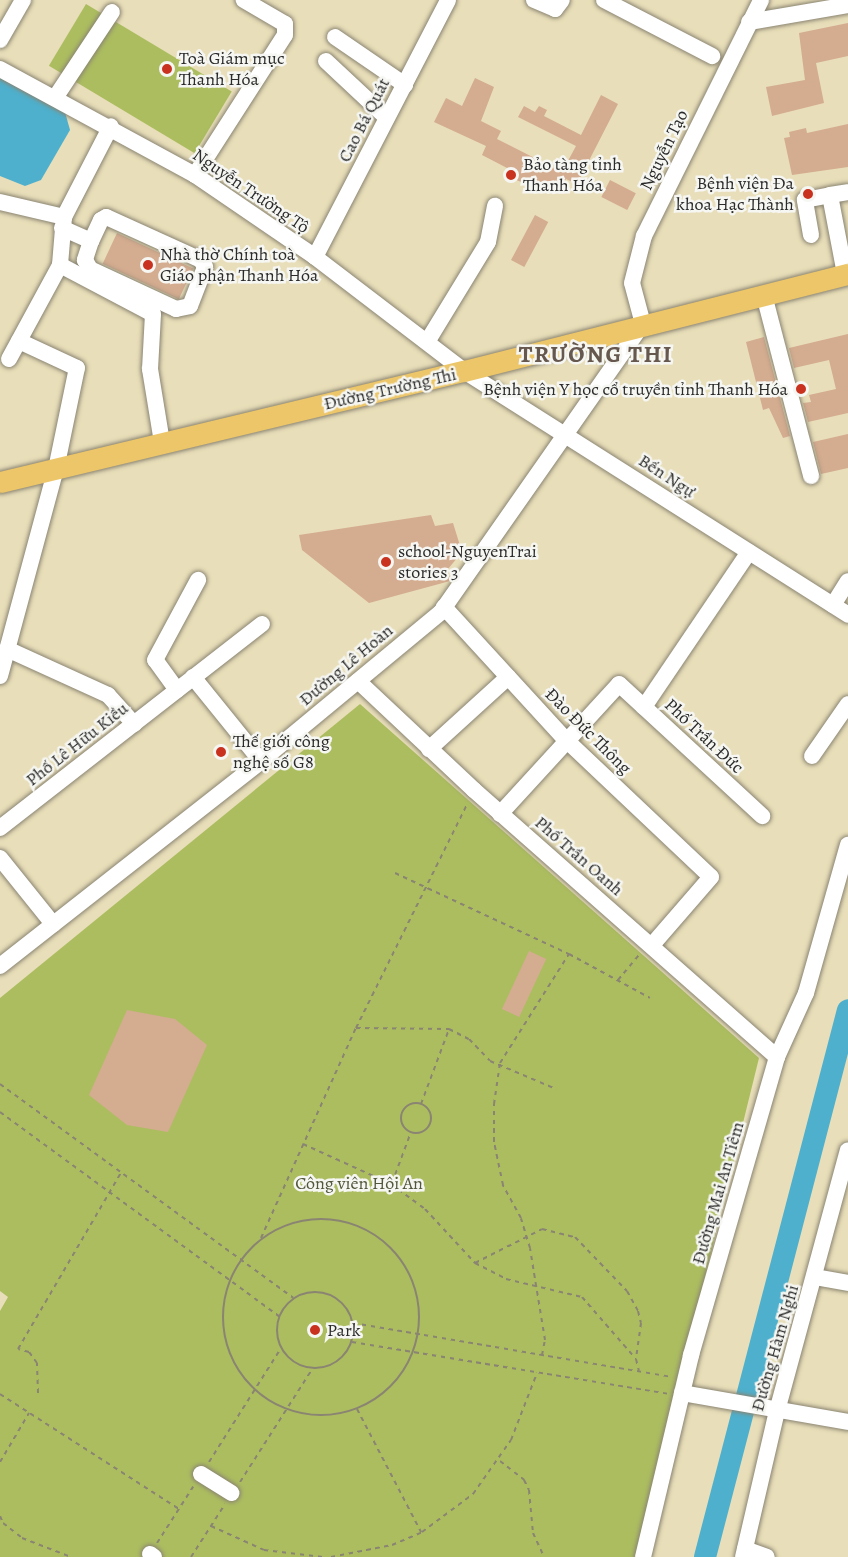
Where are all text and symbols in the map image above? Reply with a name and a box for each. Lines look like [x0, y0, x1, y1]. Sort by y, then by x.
place label: Toà Giám mục Thanh Hóa [179, 48, 285, 90]
marker: Toà Giám mục Thanh Hóa [160, 62, 174, 76]
street label: Cao Bá Quát [334, 74, 394, 166]
street label: Nguyễn Tạo [635, 106, 693, 194]
street label: Nguyễn Trường Tộ [189, 144, 313, 238]
place label: Bảo tàng tỉnh Thanh Hóa [523, 154, 622, 196]
marker: Bảo tàng tỉnh Thanh Hóa [504, 168, 518, 182]
place label: Bệnh viện Đa khoa Hạc Thành [676, 173, 794, 216]
marker: Bệnh viện Đa khoa Hạc Thành [799, 185, 817, 203]
place label: Nhà thờ Chính toà Giáo phận Thanh Hóa [160, 244, 318, 286]
marker: Nhà thờ Chính toà Giáo phận Thanh Hóa [141, 258, 155, 272]
district label: TRƯỜNG THI [519, 341, 673, 369]
street label: Đường Trường Thi [322, 363, 458, 415]
place label: Bệnh viện Y học cổ truyền tỉnh Thanh Hóa [483, 378, 788, 400]
marker: Bệnh viện Y học cổ truyền tỉnh Thanh Hóa [792, 380, 810, 398]
street label: Bến Ngự [634, 450, 700, 502]
place label: school-NguyenTrai stories 3 [398, 541, 537, 584]
marker: school-NguyenTrai stories 3 [379, 555, 393, 569]
street label: Đường Lê Hoàn [295, 620, 397, 710]
street label: Đào Đức Thông [540, 683, 636, 779]
street label: Phố Trần Đức [660, 694, 748, 778]
street label: Phố Lê Hữu Kiều [22, 697, 132, 791]
place label: Thế giới công nghệ số G8 [233, 731, 330, 774]
marker: Thế giới công nghệ số G8 [214, 745, 228, 759]
street label: Phố Trần Oanh [530, 812, 628, 900]
street label: Đường Mai An Tiêm [687, 1119, 749, 1267]
park label: Công viên Hội An [295, 1172, 423, 1194]
street label: Đường Hàm Nghi [747, 1282, 803, 1414]
place label: Park [327, 1319, 361, 1341]
marker: Park [308, 1323, 322, 1337]

